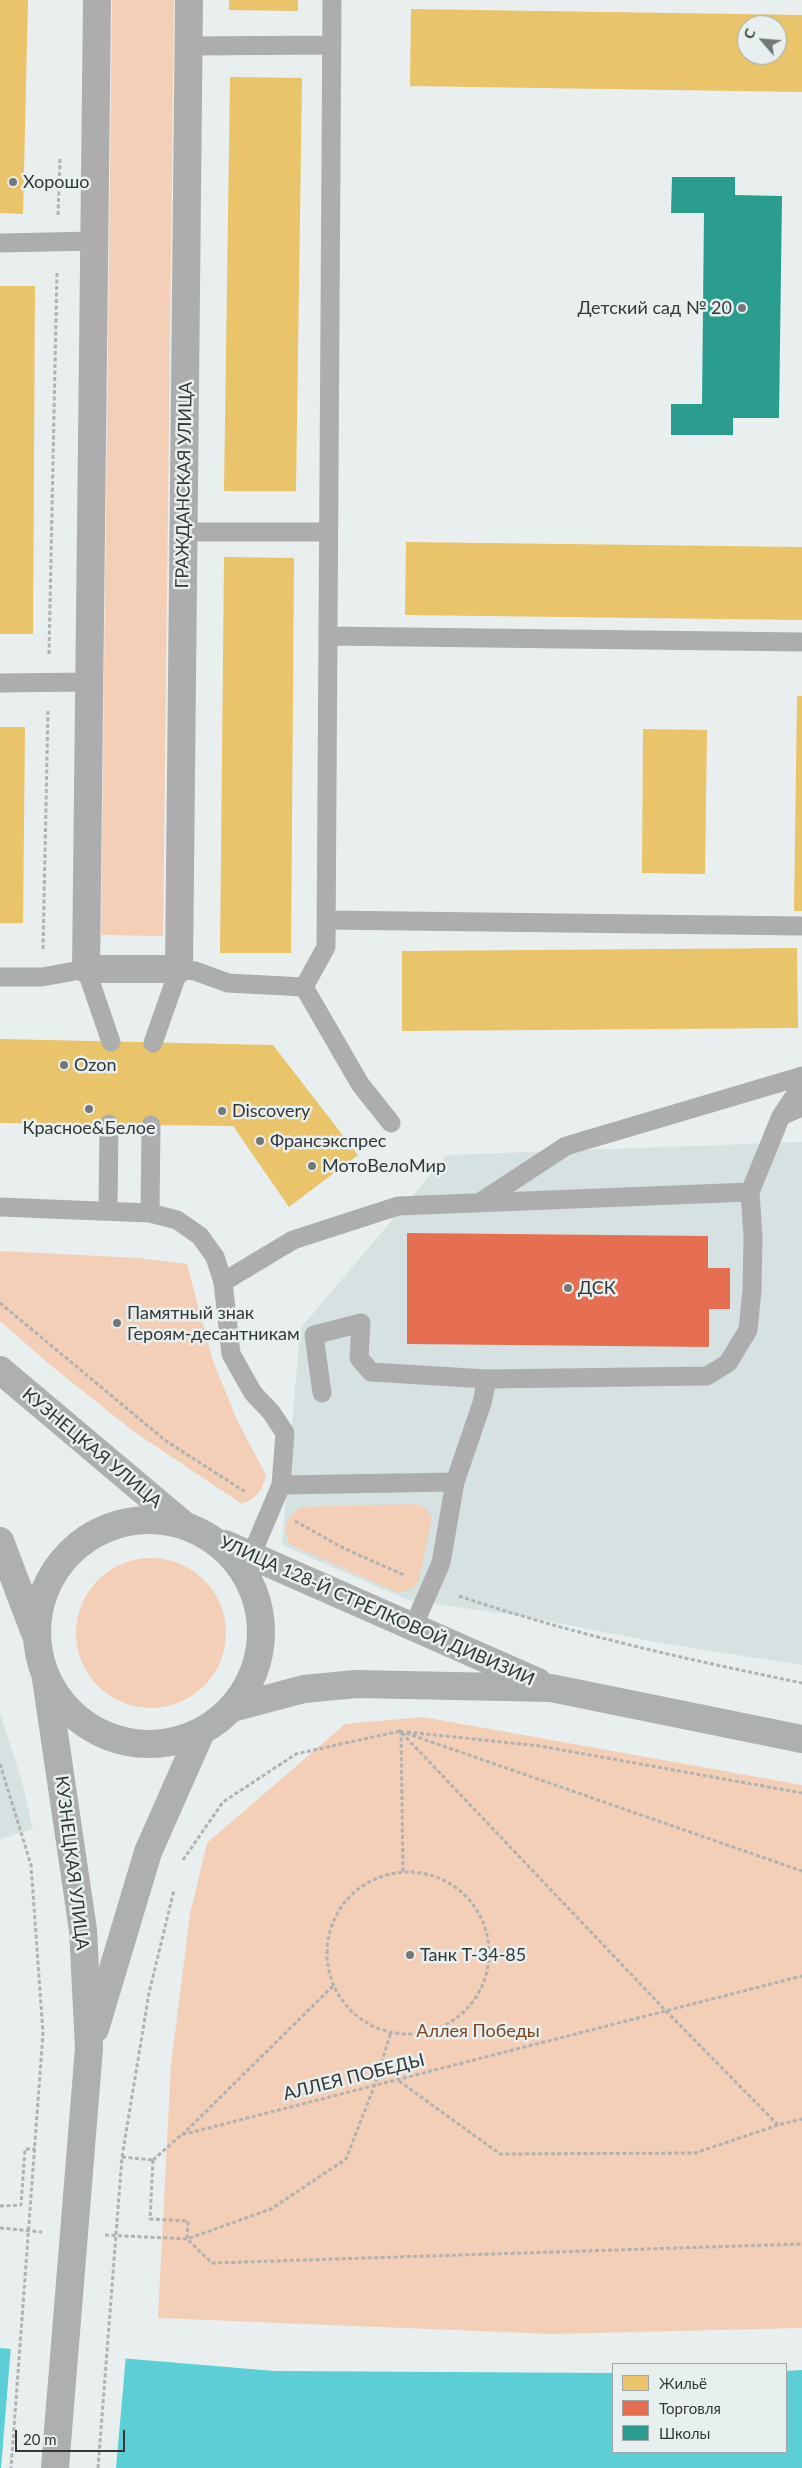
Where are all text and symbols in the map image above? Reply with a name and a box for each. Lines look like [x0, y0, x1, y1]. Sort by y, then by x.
north arrow [737, 15, 787, 65]
text: С [739, 25, 759, 41]
place label: Хорошо [23, 171, 89, 193]
marker: Хорошо [7, 176, 19, 188]
place label: Детский сад № 20 [577, 297, 732, 319]
marker: Детский сад № 20 [736, 302, 748, 314]
street label: ГРАЖДАНСКАЯ УЛИЦА [171, 381, 197, 589]
place label: Ozon [74, 1054, 116, 1076]
marker: Ozon [58, 1059, 70, 1071]
place label: Discovery [232, 1100, 310, 1122]
marker: Красное&Белое [83, 1103, 95, 1115]
marker: Discovery [216, 1105, 228, 1117]
place label: Красное&Белое [22, 1117, 156, 1139]
place label: Франсэкспрес [270, 1130, 386, 1152]
marker: Франсэкспрес [254, 1135, 266, 1147]
place label: МотоВелоМир [322, 1155, 446, 1177]
marker: МотоВелоМир [306, 1160, 318, 1172]
place label: ДСК [578, 1277, 616, 1299]
marker: ДСК [562, 1282, 574, 1294]
place label: Памятный знак Героям-десантникам [127, 1302, 300, 1345]
marker: Памятный знак Героям-десантникам [111, 1317, 123, 1329]
street label: КУЗНЕЦКАЯ УЛИЦА [18, 1383, 166, 1513]
street label: УЛИЦА 128-Й СТРЕЛКОВОЙ ДИВИЗИИ [216, 1531, 538, 1691]
street label: КУЗНЕЦКАЯ УЛИЦА [51, 1774, 93, 1952]
place label: Танк Т-34-85 [420, 1944, 526, 1966]
marker: Танк Т-34-85 [404, 1949, 416, 1961]
park label: Аллея Победы [416, 2020, 540, 2042]
street label: АЛЛЕЯ ПОБЕДЫ [281, 2049, 427, 2105]
legend [612, 2363, 787, 2453]
text: Жильё [659, 2374, 707, 2392]
text: Торговля [659, 2399, 721, 2417]
scale bar [18, 2420, 128, 2452]
text: Школы [659, 2424, 710, 2442]
text: 20 m [23, 2430, 57, 2448]

